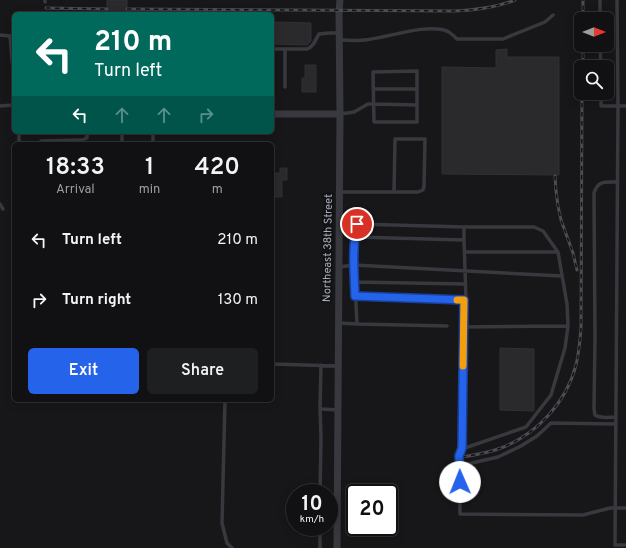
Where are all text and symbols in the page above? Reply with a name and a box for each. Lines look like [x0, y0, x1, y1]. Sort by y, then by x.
north arrow [574, 12, 614, 52]
map controls [574, 12, 614, 100]
text: 210 m [94, 25, 172, 61]
icon: left [28, 28, 80, 80]
text: Turn left [94, 60, 162, 83]
button: search [574, 60, 614, 100]
icon: left [69, 104, 91, 126]
icon: ahead [111, 104, 133, 126]
icon: ahead [153, 104, 175, 126]
icon: right [195, 104, 217, 126]
text: 18:33 [46, 153, 105, 183]
text: 1 [145, 153, 154, 183]
text: 420 [194, 153, 240, 183]
text: Arrival [56, 182, 95, 198]
text: min [139, 182, 160, 198]
text: m [212, 182, 223, 198]
street label: Northeast 38th Street [320, 194, 336, 302]
pin [340, 207, 374, 241]
icon: arrive [346, 213, 368, 235]
icon: left [28, 229, 50, 251]
text: Turn left [62, 231, 122, 250]
text: 210 m [217, 231, 258, 250]
icon: right [28, 289, 50, 311]
text: Turn right [62, 291, 131, 310]
text: 130 m [218, 291, 258, 310]
button: Exit [28, 348, 139, 394]
button: Share [147, 348, 258, 394]
position arrow [439, 461, 481, 503]
speed limit sign: 20 [346, 484, 398, 536]
text: 10 [301, 492, 323, 518]
text: km/h [300, 513, 324, 526]

